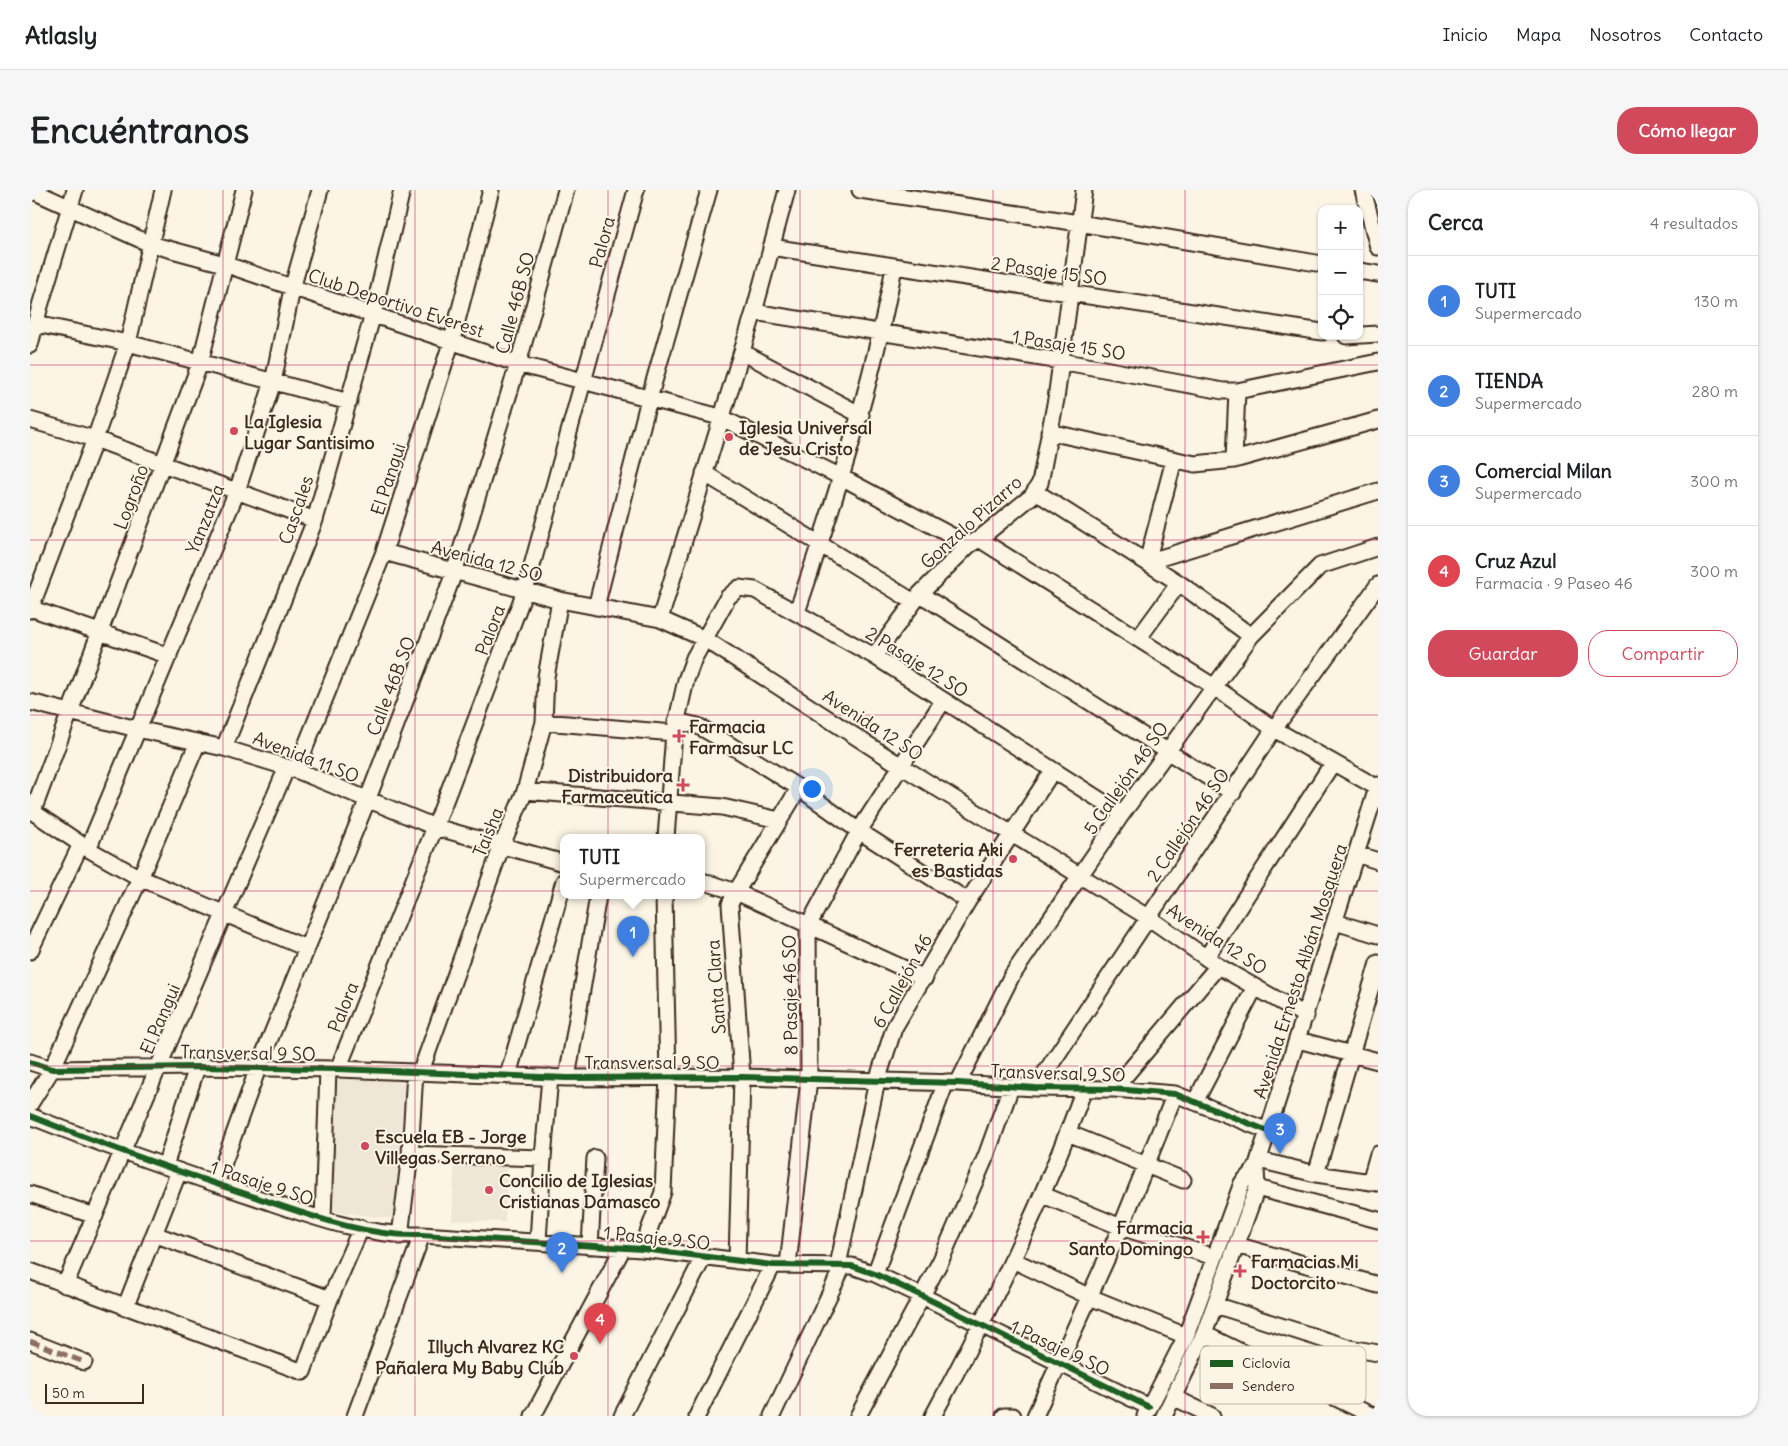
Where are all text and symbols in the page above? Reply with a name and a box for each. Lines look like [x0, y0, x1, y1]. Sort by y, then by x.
text: Atlasly [25, 20, 97, 50]
text: Inicio [1442, 23, 1488, 46]
text: Mapa [1516, 23, 1561, 46]
text: Nosotros [1589, 23, 1661, 46]
text: Contacto [1689, 23, 1763, 46]
button: Cómo llegar [1617, 107, 1758, 154]
text: Encuéntranos [30, 108, 249, 152]
map controls [1318, 205, 1363, 340]
button: + [1318, 205, 1363, 250]
text: Cerca [1428, 209, 1483, 236]
text: 4 resultados [1650, 213, 1738, 233]
street label: Palora [584, 214, 620, 270]
street label: Calle 46B SO [490, 249, 540, 357]
button: − [1318, 250, 1363, 295]
street label: 2 Pasaje 15 SO [989, 251, 1109, 291]
street label: Club Deportivo Everest [305, 264, 487, 342]
text: TUTI [1475, 279, 1516, 303]
text: 1 [1441, 291, 1447, 311]
text: 130 m [1694, 291, 1738, 311]
button: locate [1318, 295, 1363, 340]
text: Supermercado [1475, 303, 1582, 323]
street label: 1 Pasaje 15 SO [1011, 325, 1127, 365]
text: TIENDA [1475, 369, 1543, 393]
text: 2 [1440, 381, 1448, 401]
text: 280 m [1692, 381, 1738, 401]
text: Supermercado [1475, 393, 1582, 413]
place label: La Iglesia Lugar Santisimo [244, 410, 375, 454]
place label: Iglesia Universal de Jesu Cristo [739, 416, 872, 460]
marker: La Iglesia Lugar Santisimo [228, 425, 240, 437]
marker: Iglesia Universal de Jesu Cristo [723, 431, 735, 443]
street label: El Pangui [366, 440, 410, 518]
text: Comercial Milan [1475, 459, 1612, 483]
street label: Logroño [109, 461, 153, 533]
street label: Gonzalo Pizarro [915, 470, 1027, 574]
text: 3 [1439, 471, 1449, 491]
text: 300 m [1690, 471, 1738, 491]
street label: Cascales [274, 473, 318, 547]
street label: Yanzatza [181, 481, 229, 557]
text: Supermercado [1475, 483, 1582, 503]
street label: Avenida 12 SO [429, 535, 545, 587]
text: Cruz Azul [1475, 549, 1556, 573]
text: 4 [1439, 561, 1449, 581]
text: 300 m [1690, 561, 1738, 581]
text: Farmacia · 9 Paseo 46 [1475, 573, 1633, 593]
street label: Palora [470, 601, 510, 659]
street label: 2 Pasaje 12 SO [862, 621, 972, 703]
button: Guardar [1428, 630, 1578, 677]
button: Compartir [1588, 630, 1738, 677]
street label: Calle 46B SO [361, 633, 421, 739]
street label: Avenida 12 SO [819, 684, 927, 766]
place label: Farmacia Farmasur LC [689, 715, 793, 759]
street label: 5 Callejón 46 SO [1079, 717, 1173, 839]
street label: Avenida 11 SO [250, 726, 362, 788]
marker: Farmacia Farmasur LC [673, 730, 685, 742]
place label: Distribuidora Farmaceutica [562, 764, 673, 808]
street label: 2 Callejón 46 SO [1142, 764, 1234, 886]
your location [799, 776, 825, 802]
marker: Distribuidora Farmaceutica [677, 779, 689, 791]
street label: Taisha [468, 804, 508, 860]
popup [560, 834, 705, 899]
place label: Ferreteria Aki es Bastidas [894, 838, 1003, 882]
street label: Avenida Ernesto Albán Mosquera [1248, 841, 1352, 1101]
text: TUTI [579, 845, 620, 869]
marker: Ferreteria Aki es Bastidas [1007, 853, 1019, 865]
text: Supermercado [579, 869, 686, 889]
street label: Avenida 12 SO [1163, 898, 1271, 980]
pin: 1 [617, 916, 649, 957]
street label: 6 Callejón 46 [867, 930, 937, 1032]
street label: 8 Pasaje 46 SO [777, 934, 803, 1056]
street label: Santa Clara [701, 939, 731, 1035]
street label: Palora [323, 978, 363, 1036]
street label: El Pangui [135, 980, 185, 1058]
street label: Transversal 9 SO [180, 1040, 316, 1066]
street label: Transversal 9 SO [584, 1051, 720, 1074]
street label: Transversal 9 SO [990, 1059, 1126, 1087]
pin: 3 [1264, 1113, 1296, 1154]
place label: Escuela EB - Jorge Villegas Serrano [375, 1125, 527, 1169]
marker: Escuela EB - Jorge Villegas Serrano [359, 1140, 371, 1152]
street label: 1 Pasaje 9 SO [207, 1156, 317, 1210]
place label: Concilio de Iglesias Cristianas Damasco [499, 1169, 660, 1213]
marker: Concilio de Iglesias Cristianas Damasco [483, 1184, 495, 1196]
place label: Farmacia Santo Domingo [1069, 1216, 1193, 1260]
street label: 1 Pasaje 9 SO [603, 1221, 711, 1255]
marker: Farmacia Santo Domingo [1197, 1231, 1209, 1243]
pin: 2 [546, 1232, 578, 1273]
place label: Farmacias Mi Doctorcito [1251, 1250, 1358, 1294]
marker: Farmacias Mi Doctorcito [1233, 1264, 1247, 1278]
pin: 4 [584, 1303, 616, 1344]
street label: 1 Pasaje 9 SO [1007, 1315, 1113, 1381]
place label: Illych Alvarez KC Pañalera My Baby Club [375, 1335, 564, 1379]
legend [1200, 1346, 1366, 1404]
marker: Illych Alvarez KC Pañalera My Baby Club [568, 1350, 580, 1362]
text: Ciclovía [1242, 1354, 1290, 1372]
text: Sendero [1242, 1377, 1295, 1395]
scale bar [45, 1381, 144, 1404]
text: 50 m [52, 1384, 85, 1402]

